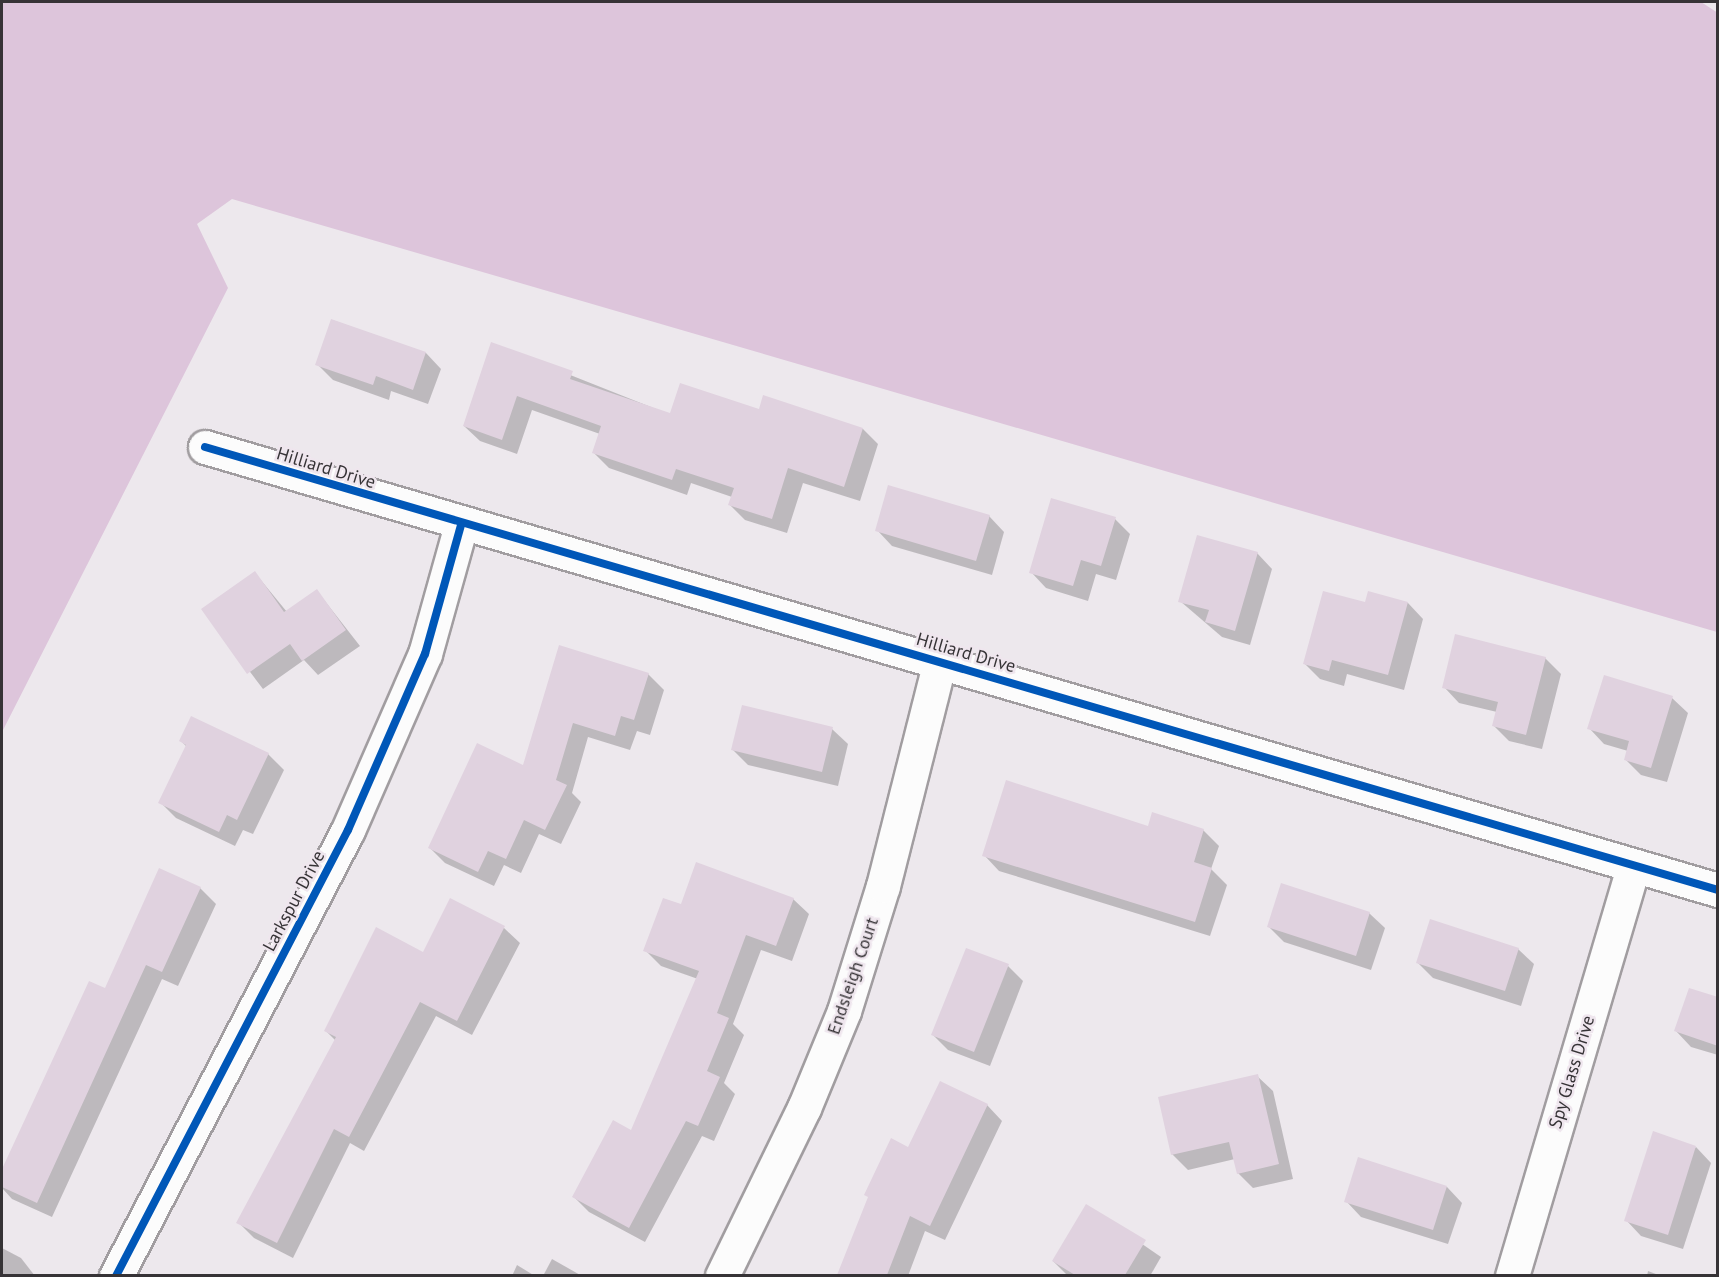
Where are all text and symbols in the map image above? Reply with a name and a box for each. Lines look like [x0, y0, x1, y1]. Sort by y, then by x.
street label: Hilliard Drive [274, 443, 378, 493]
street label: Hilliard Drive [914, 629, 1018, 677]
street label: Larkspur Drive [258, 847, 330, 955]
street label: Endsleigh Court [823, 915, 883, 1037]
street label: Spy Glass Drive [1544, 1013, 1600, 1131]

